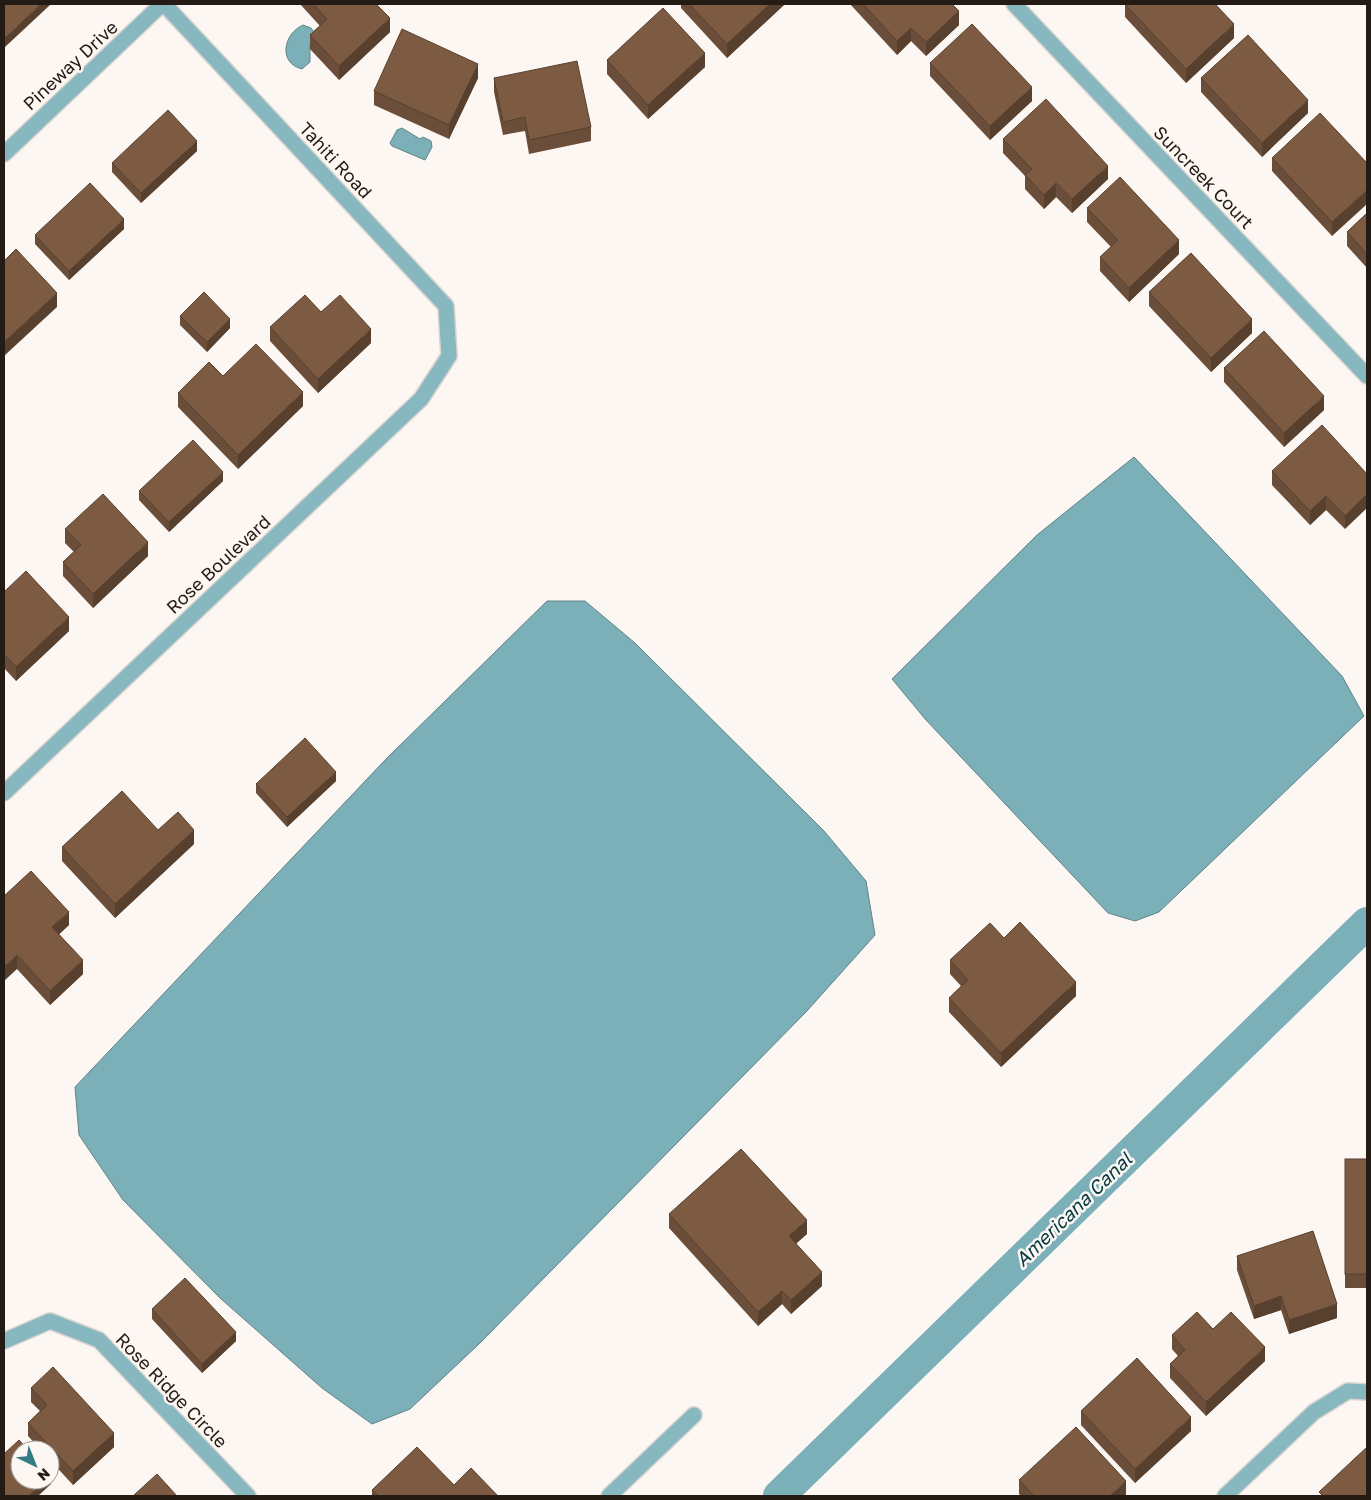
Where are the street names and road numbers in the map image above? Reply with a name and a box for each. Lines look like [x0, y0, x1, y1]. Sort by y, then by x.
street label: Pineway Drive [18, 16, 122, 114]
street label: Tahiti Road [295, 117, 377, 203]
street label: Suncreek Court [1149, 121, 1259, 233]
street label: Rose Boulevard [161, 510, 275, 618]
street label: Rose Ridge Circle [112, 1328, 232, 1452]

